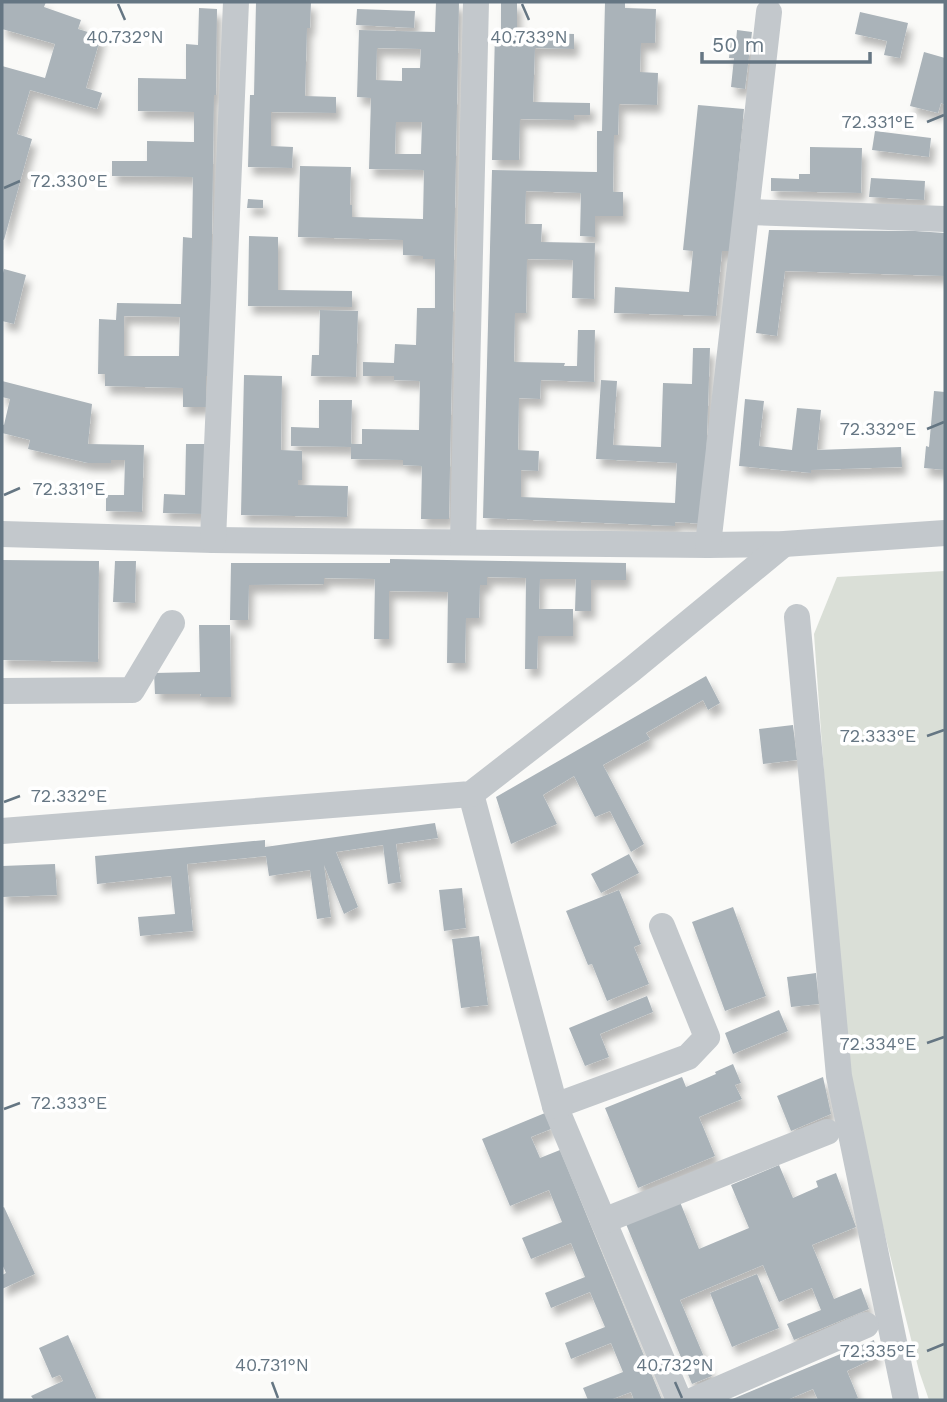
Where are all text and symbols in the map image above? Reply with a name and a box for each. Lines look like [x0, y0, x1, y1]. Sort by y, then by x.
scale bar [702, 21, 870, 65]
text: 40.732°N [86, 26, 164, 47]
text: 40.733°N [490, 26, 568, 47]
text: 50 m [712, 32, 764, 57]
text: 72.331°E [841, 111, 915, 132]
text: 72.330°E [30, 170, 108, 191]
text: 72.332°E [840, 418, 916, 439]
text: 72.331°E [32, 478, 106, 499]
text: 72.333°E [840, 725, 916, 746]
text: 72.332°E [31, 785, 107, 806]
text: 72.334°E [839, 1033, 917, 1054]
text: 72.333°E [31, 1092, 107, 1113]
text: 72.335°E [840, 1340, 916, 1361]
text: 40.731°N [235, 1354, 309, 1375]
text: 40.732°N [636, 1354, 714, 1375]

